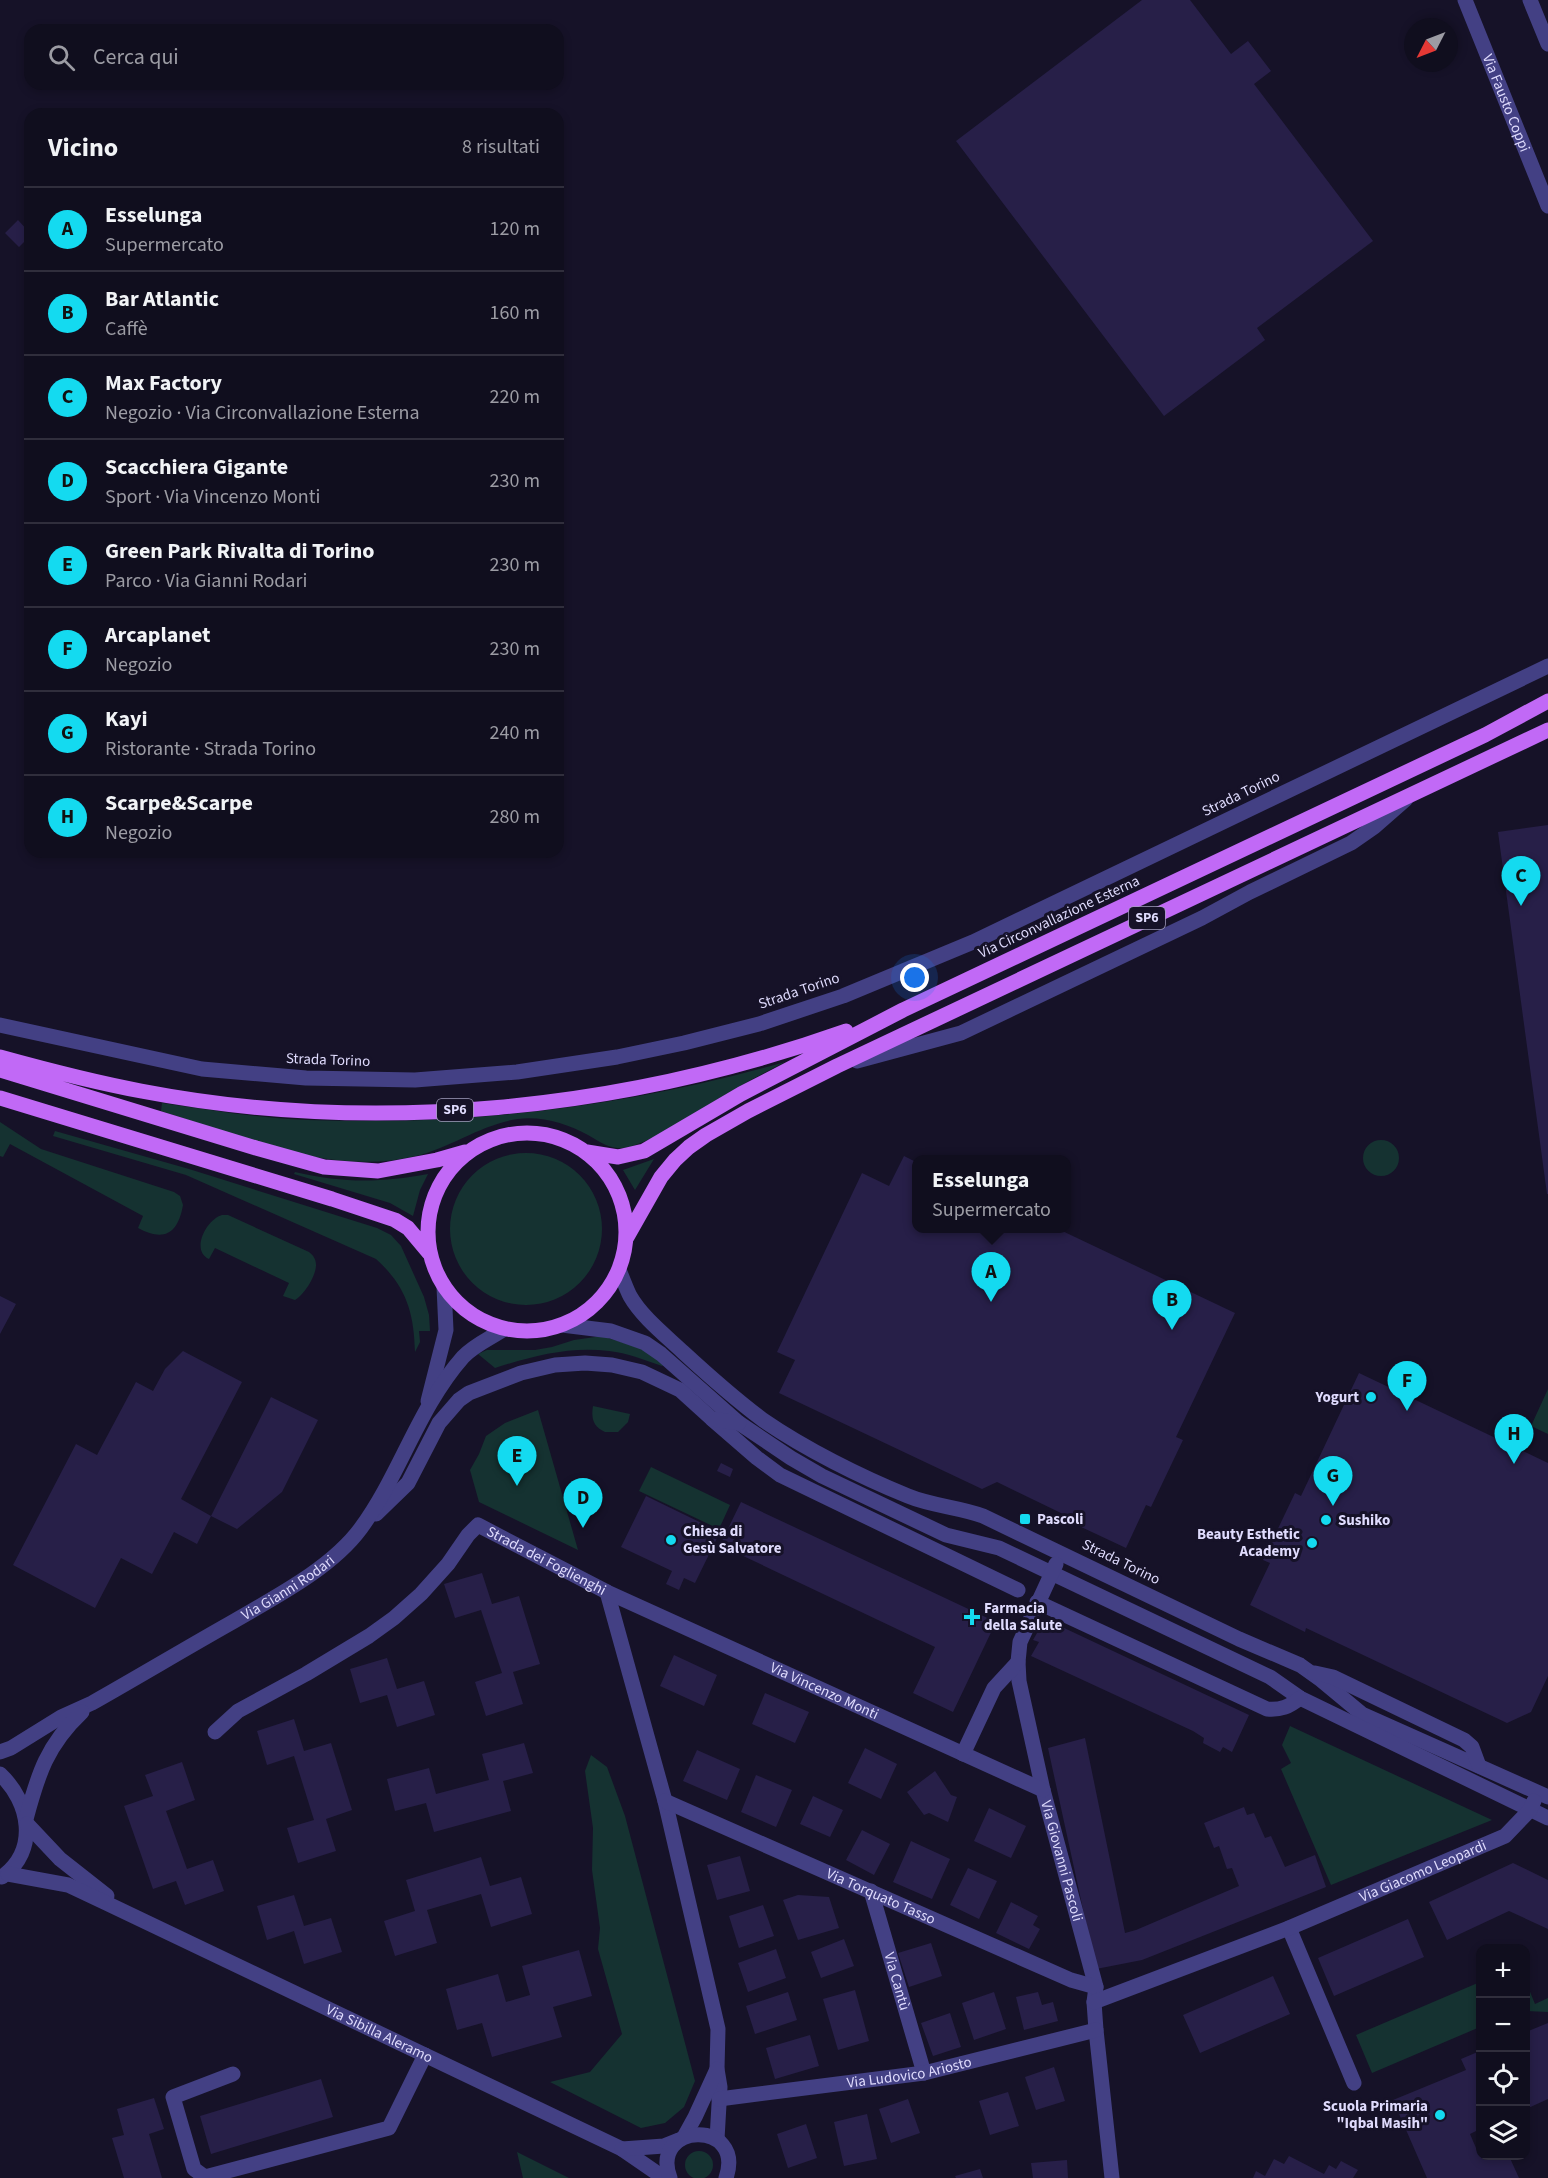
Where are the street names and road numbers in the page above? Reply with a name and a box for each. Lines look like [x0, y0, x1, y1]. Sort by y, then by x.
street label: Via Fausto Coppi [1477, 51, 1536, 155]
street label: Strada Torino [1198, 766, 1284, 822]
street label: Via Circonvallazione Esterna [975, 870, 1143, 964]
road number: SP6 [1129, 907, 1165, 929]
street label: Strada Torino [756, 967, 842, 1015]
street label: Strada Torino [285, 1048, 371, 1072]
road number: SP6 [437, 1099, 473, 1121]
street label: Strada dei Foglienghi [483, 1521, 610, 1600]
street label: Strada Torino [1078, 1534, 1164, 1590]
street label: Via Gianni Rodari [237, 1550, 339, 1625]
street label: Via Vincenzo Monti [767, 1657, 882, 1725]
street label: Via Giovanni Pascoli [1036, 1798, 1088, 1924]
street label: Via Giacomo Leopardi [1356, 1835, 1490, 1907]
street label: Via Torquato Tasso [823, 1863, 939, 1929]
street label: Via Cantù [879, 1950, 916, 2013]
street label: Via Sibilla Aleramo [322, 1999, 437, 2068]
street label: Via Ludovico Ariosto [845, 2051, 974, 2093]

